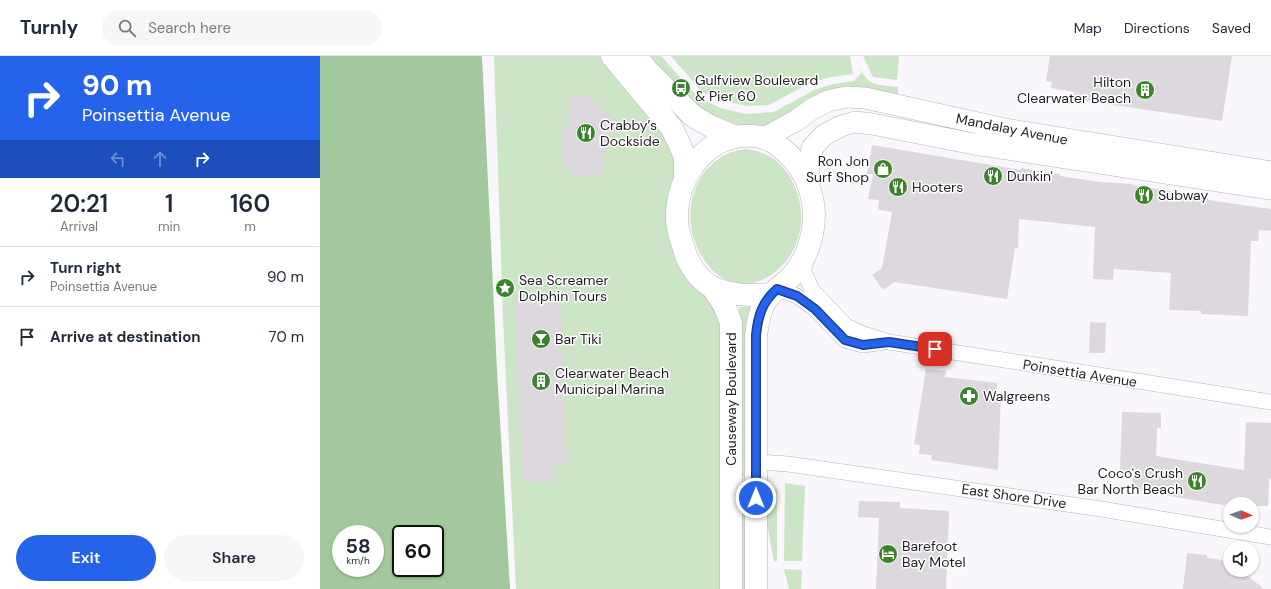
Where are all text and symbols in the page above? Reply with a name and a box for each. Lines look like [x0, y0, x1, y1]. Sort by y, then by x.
search box [102, 10, 382, 46]
text: Turnly [20, 15, 78, 40]
icon: search [116, 17, 138, 39]
text: Search here [148, 18, 231, 38]
text: Map [1074, 19, 1102, 37]
text: Directions [1124, 19, 1190, 37]
text: Saved [1212, 19, 1251, 37]
text: 90 m [82, 67, 152, 104]
place label: Gulfview Boulevard & Pier 60 [695, 71, 818, 105]
icon: right [16, 72, 68, 124]
place label: Hilton Clearwater Beach [1017, 73, 1131, 107]
bus stop icon: Gulfview Boulevard & Pier 60 [670, 77, 692, 99]
building icon: Hilton Clearwater Beach [1134, 79, 1156, 101]
text: Poinsettia Avenue [82, 103, 230, 127]
street label: Mandalay Avenue [955, 109, 1069, 149]
place label: Crabby’s Dockside [600, 116, 660, 150]
restaurant icon: Crabby’s Dockside [575, 122, 597, 144]
icon: left [107, 148, 129, 170]
icon: ahead [149, 148, 171, 170]
icon: right [191, 148, 213, 170]
place label: Ron Jon Surf Shop [806, 152, 869, 186]
shop icon: Ron Jon Surf Shop [872, 158, 894, 180]
restaurant icon: Dunkin' [982, 165, 1004, 187]
place label: Dunkin' [1007, 167, 1053, 185]
restaurant icon: Hooters [887, 176, 909, 198]
place label: Hooters [912, 178, 963, 196]
restaurant icon: Subway [1133, 184, 1155, 206]
place label: Subway [1158, 186, 1208, 204]
text: 20:21 [50, 188, 108, 219]
text: 1 [165, 188, 173, 219]
text: 160 [230, 188, 270, 219]
text: Arrival [60, 218, 98, 235]
text: min [158, 218, 180, 235]
text: m [244, 218, 256, 235]
text: Turn right [50, 258, 121, 278]
icon: right [16, 266, 38, 288]
text: 90 m [267, 267, 304, 287]
place label: Sea Screamer Dolphin Tours [519, 271, 609, 305]
place icon: Sea Screamer Dolphin Tours [494, 277, 516, 299]
text: Poinsettia Avenue [50, 278, 157, 295]
icon: arrive [16, 326, 38, 348]
text: Arrive at destination [50, 327, 201, 347]
text: 70 m [269, 327, 304, 347]
bar icon: Bar Tiki [530, 328, 552, 350]
place label: Bar Tiki [555, 330, 602, 348]
street label: Causeway Boulevard [722, 332, 740, 466]
pin [918, 332, 952, 366]
icon: arrive [924, 338, 946, 360]
street label: Poinsettia Avenue [1022, 355, 1138, 391]
place label: Clearwater Beach Municipal Marina [555, 364, 669, 398]
building icon: Clearwater Beach Municipal Marina [530, 370, 552, 392]
pharmacy icon: Walgreens [958, 385, 980, 407]
place label: Walgreens [983, 387, 1050, 405]
place label: Coco's Crush Bar North Beach [1078, 464, 1183, 498]
restaurant icon: Coco's Crush Bar North Beach [1186, 470, 1208, 492]
position arrow [735, 477, 777, 519]
street label: East Shore Drive [960, 480, 1068, 512]
north arrow [1223, 497, 1259, 533]
map controls [1223, 497, 1259, 577]
speed limit sign: 60 [392, 525, 444, 577]
text: 58 [345, 533, 371, 559]
button: Exit [16, 535, 156, 581]
button: Share [164, 535, 304, 581]
place label: Barefoot Bay Motel [902, 537, 966, 571]
button: sound [1223, 541, 1259, 577]
hotel icon: Barefoot Bay Motel [877, 543, 899, 565]
text: km/h [346, 554, 370, 567]

